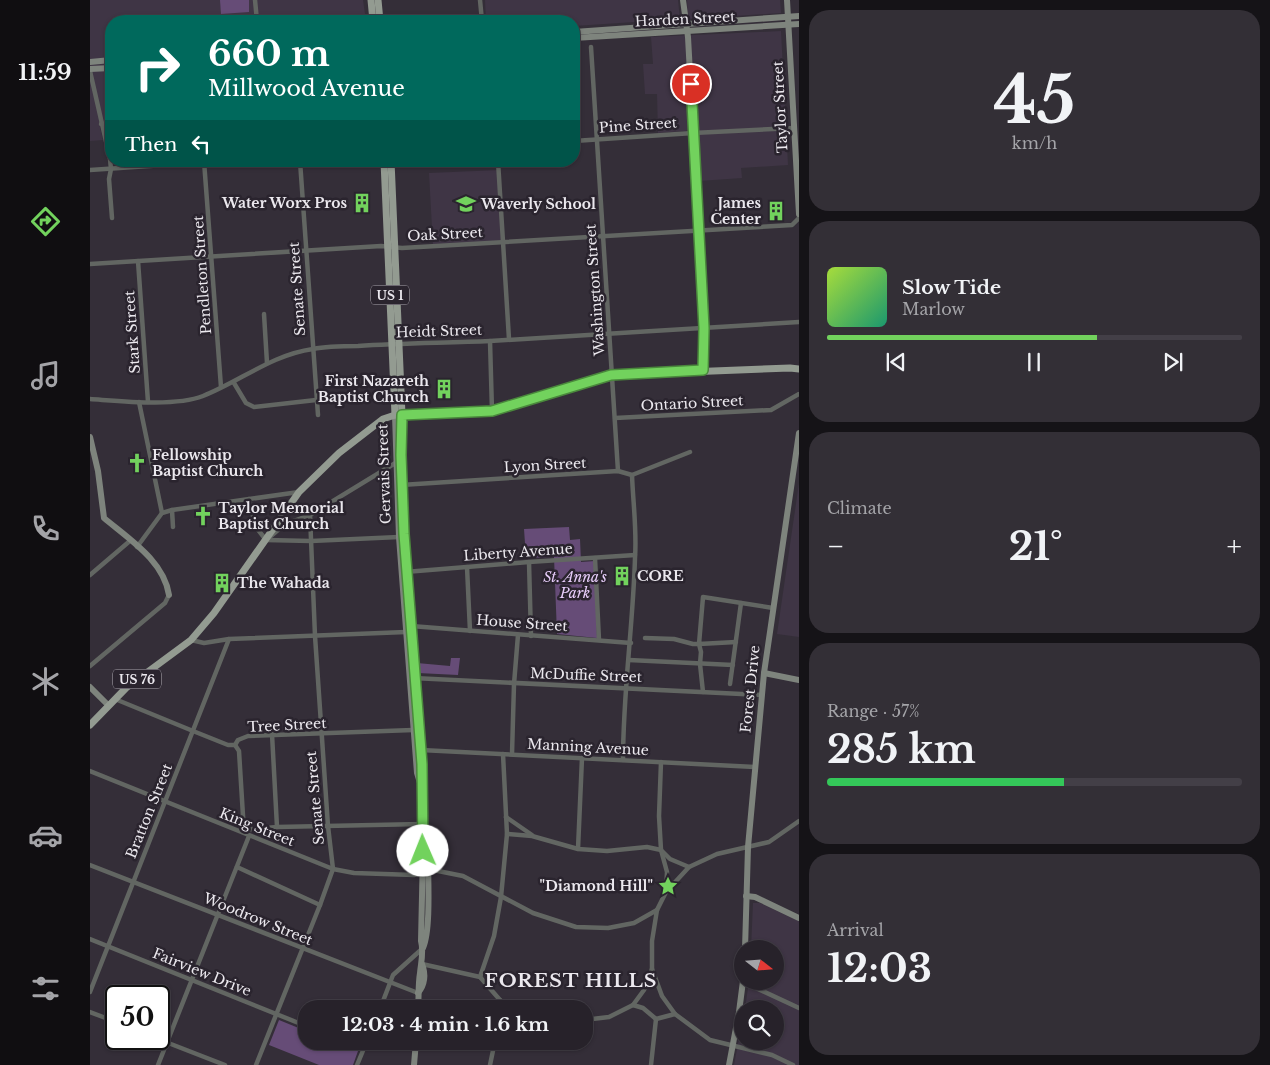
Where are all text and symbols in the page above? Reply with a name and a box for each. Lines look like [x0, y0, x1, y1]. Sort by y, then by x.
street label: Harden Street [634, 7, 736, 31]
text: 660 m [208, 32, 330, 75]
icon: right [125, 35, 190, 100]
text: 11:59 [18, 59, 72, 86]
street label: Taylor Street [769, 60, 791, 154]
text: 45 [994, 60, 1075, 141]
pin [670, 63, 712, 105]
icon: arrive [677, 70, 705, 98]
text: Millwood Avenue [208, 75, 405, 102]
street label: Pine Street [598, 113, 678, 137]
icon: left [187, 130, 215, 158]
text: Then [125, 133, 177, 156]
text: km/h [1012, 133, 1057, 153]
building icon: Water Worx Pros [351, 192, 373, 214]
school or university icon: Waverly School [455, 193, 477, 215]
place label: Water Worx Pros [221, 194, 347, 212]
place label: James Center [711, 194, 761, 228]
place label: Waverly School [480, 195, 596, 213]
building icon: James Center [765, 200, 787, 222]
icon: directions [28, 204, 63, 239]
street label: Pendleton Street [189, 214, 215, 335]
street label: Oak Street [407, 223, 484, 245]
street label: Washington Street [581, 223, 609, 357]
street label: Senate Street [285, 241, 309, 336]
text: Slow Tide [902, 276, 1001, 299]
road number: US 1 [371, 286, 409, 304]
street label: Stark Street [120, 289, 144, 374]
text: Marlow [902, 299, 965, 319]
street label: Heidt Street [396, 320, 483, 342]
icon: previous [882, 348, 910, 376]
icon: pause [1020, 348, 1048, 376]
icon: next [1159, 348, 1187, 376]
icon: music [28, 358, 63, 393]
place label: First Nazareth Baptist Church [318, 372, 429, 406]
building icon: First Nazareth Baptist Church [433, 378, 455, 400]
street label: Ontario Street [640, 391, 744, 415]
street label: Gervais Street [373, 423, 395, 524]
place label: Fellowship Baptist Church [152, 446, 263, 480]
church icon: Fellowship Baptist Church [126, 452, 148, 474]
street label: Lyon Street [503, 454, 587, 476]
text: Climate [827, 498, 892, 518]
place label: Taylor Memorial Baptist Church [218, 499, 344, 533]
church icon: Taylor Memorial Baptist Church [192, 505, 214, 527]
icon: phone [28, 511, 63, 546]
text: 21° [1009, 523, 1063, 570]
text: − [827, 529, 845, 564]
text: + [1227, 529, 1242, 564]
street label: Liberty Avenue [463, 539, 573, 565]
building icon: CORE [611, 565, 633, 587]
place label: CORE [637, 567, 684, 585]
park label: St. Anna's Park [543, 568, 607, 602]
building icon: The Wahada [211, 572, 233, 594]
place label: The Wahada [237, 574, 330, 592]
street label: House Street [476, 611, 569, 635]
street label: Forest Drive [736, 644, 764, 734]
icon: climate [28, 664, 63, 699]
street label: McDuffie Street [530, 664, 643, 686]
road number: US 76 [113, 670, 161, 689]
text: Range · 57% [827, 701, 920, 721]
street label: Tree Street [247, 714, 328, 736]
text: 285 km [827, 726, 976, 773]
street label: Manning Avenue [527, 735, 649, 759]
street label: Senate Street [302, 750, 328, 846]
street label: Bratton Street [122, 760, 176, 861]
street label: King Street [217, 804, 298, 851]
icon: car [28, 818, 63, 853]
position arrow [396, 824, 448, 876]
place icon: "Diamond Hill" [657, 875, 679, 897]
place label: "Diamond Hill" [540, 877, 653, 895]
street label: Woodrow Street [200, 889, 316, 949]
text: Arrival [827, 920, 884, 940]
north arrow [734, 940, 784, 990]
map controls [734, 940, 784, 1050]
street label: Fairview Drive [150, 944, 254, 1000]
text: 12:03 [827, 945, 932, 992]
district label: FOREST HILLS [485, 969, 657, 992]
icon: filters [28, 971, 63, 1006]
speed limit sign: 50 [105, 985, 170, 1050]
button: search [734, 1000, 784, 1050]
text: 12:03 · 4 min · 1.6 km [342, 1013, 549, 1036]

